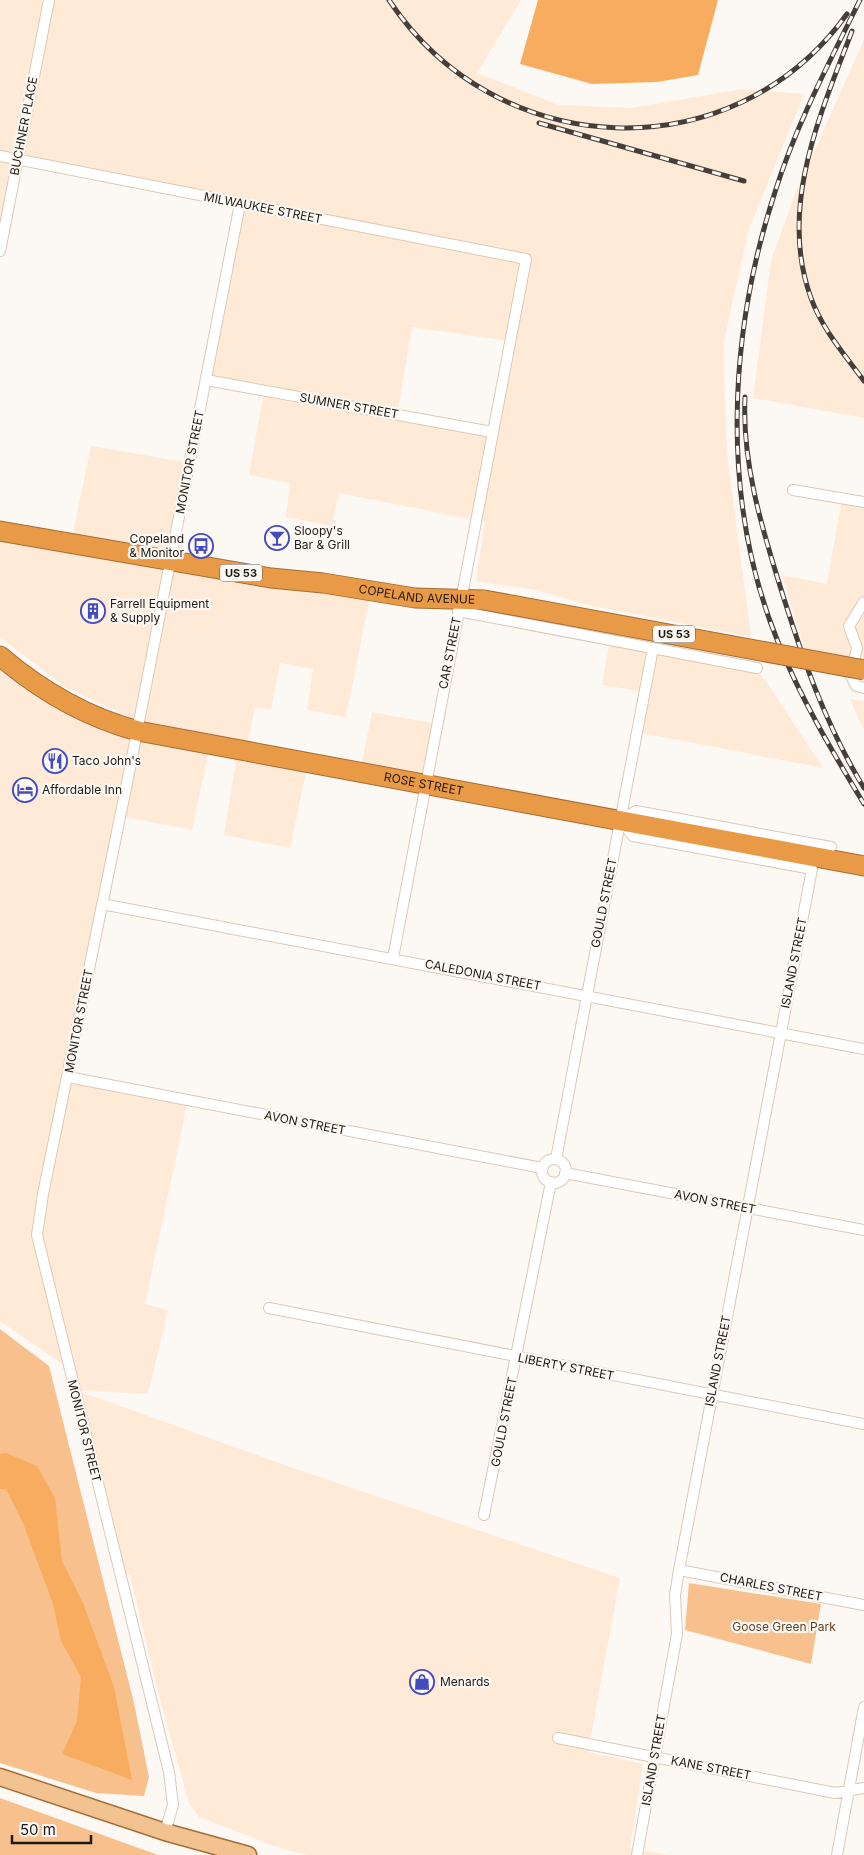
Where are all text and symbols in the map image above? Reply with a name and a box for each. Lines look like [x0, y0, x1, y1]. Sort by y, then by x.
street label: BUCHNER PLACE [7, 75, 40, 176]
street label: MILWAUKEE STREET [203, 189, 324, 226]
street label: SUMNER STREET [298, 389, 400, 422]
street label: MONITOR STREET [172, 409, 207, 515]
place label: Sloopy's Bar & Grill [294, 523, 350, 552]
bar icon: Sloopy's Bar & Grill [264, 525, 290, 551]
place label: Copeland & Monitor [129, 531, 184, 560]
bus stop icon: Copeland & Monitor [188, 533, 214, 559]
road number: US 53 [220, 564, 262, 582]
street label: COPELAND AVENUE [358, 581, 475, 607]
place label: Farrell Equipment & Supply [110, 596, 209, 625]
building icon: Farrell Equipment & Supply [80, 598, 106, 624]
street label: CAR STREET [435, 615, 464, 690]
road number: US 53 [653, 626, 695, 642]
restaurant icon: Taco John's [42, 748, 68, 774]
place label: Taco John's [72, 753, 141, 768]
street label: ROSE STREET [383, 769, 465, 798]
hotel icon: Affordable Inn [12, 777, 38, 803]
place label: Affordable Inn [42, 782, 122, 797]
street label: GOULD STREET [587, 856, 620, 949]
street label: ISLAND STREET [777, 916, 810, 1010]
street label: CALEDONIA STREET [424, 956, 543, 993]
street label: MONITOR STREET [61, 968, 96, 1074]
street label: AVON STREET [263, 1107, 347, 1138]
street label: AVON STREET [673, 1186, 757, 1217]
street label: ISLAND STREET [701, 1314, 734, 1408]
street label: LIBERTY STREET [517, 1350, 616, 1383]
street label: GOULD STREET [487, 1375, 520, 1468]
street label: MONITOR STREET [64, 1378, 105, 1484]
street label: CHARLES STREET [719, 1569, 824, 1604]
park label: Goose Green Park [732, 1619, 836, 1634]
shop icon: Menards [409, 1669, 435, 1695]
place label: Menards [440, 1674, 490, 1689]
street label: ISLAND STREET [638, 1713, 669, 1807]
street label: KANE STREET [670, 1752, 753, 1783]
scale bar [12, 1812, 91, 1844]
text: 50 m [20, 1820, 56, 1839]

